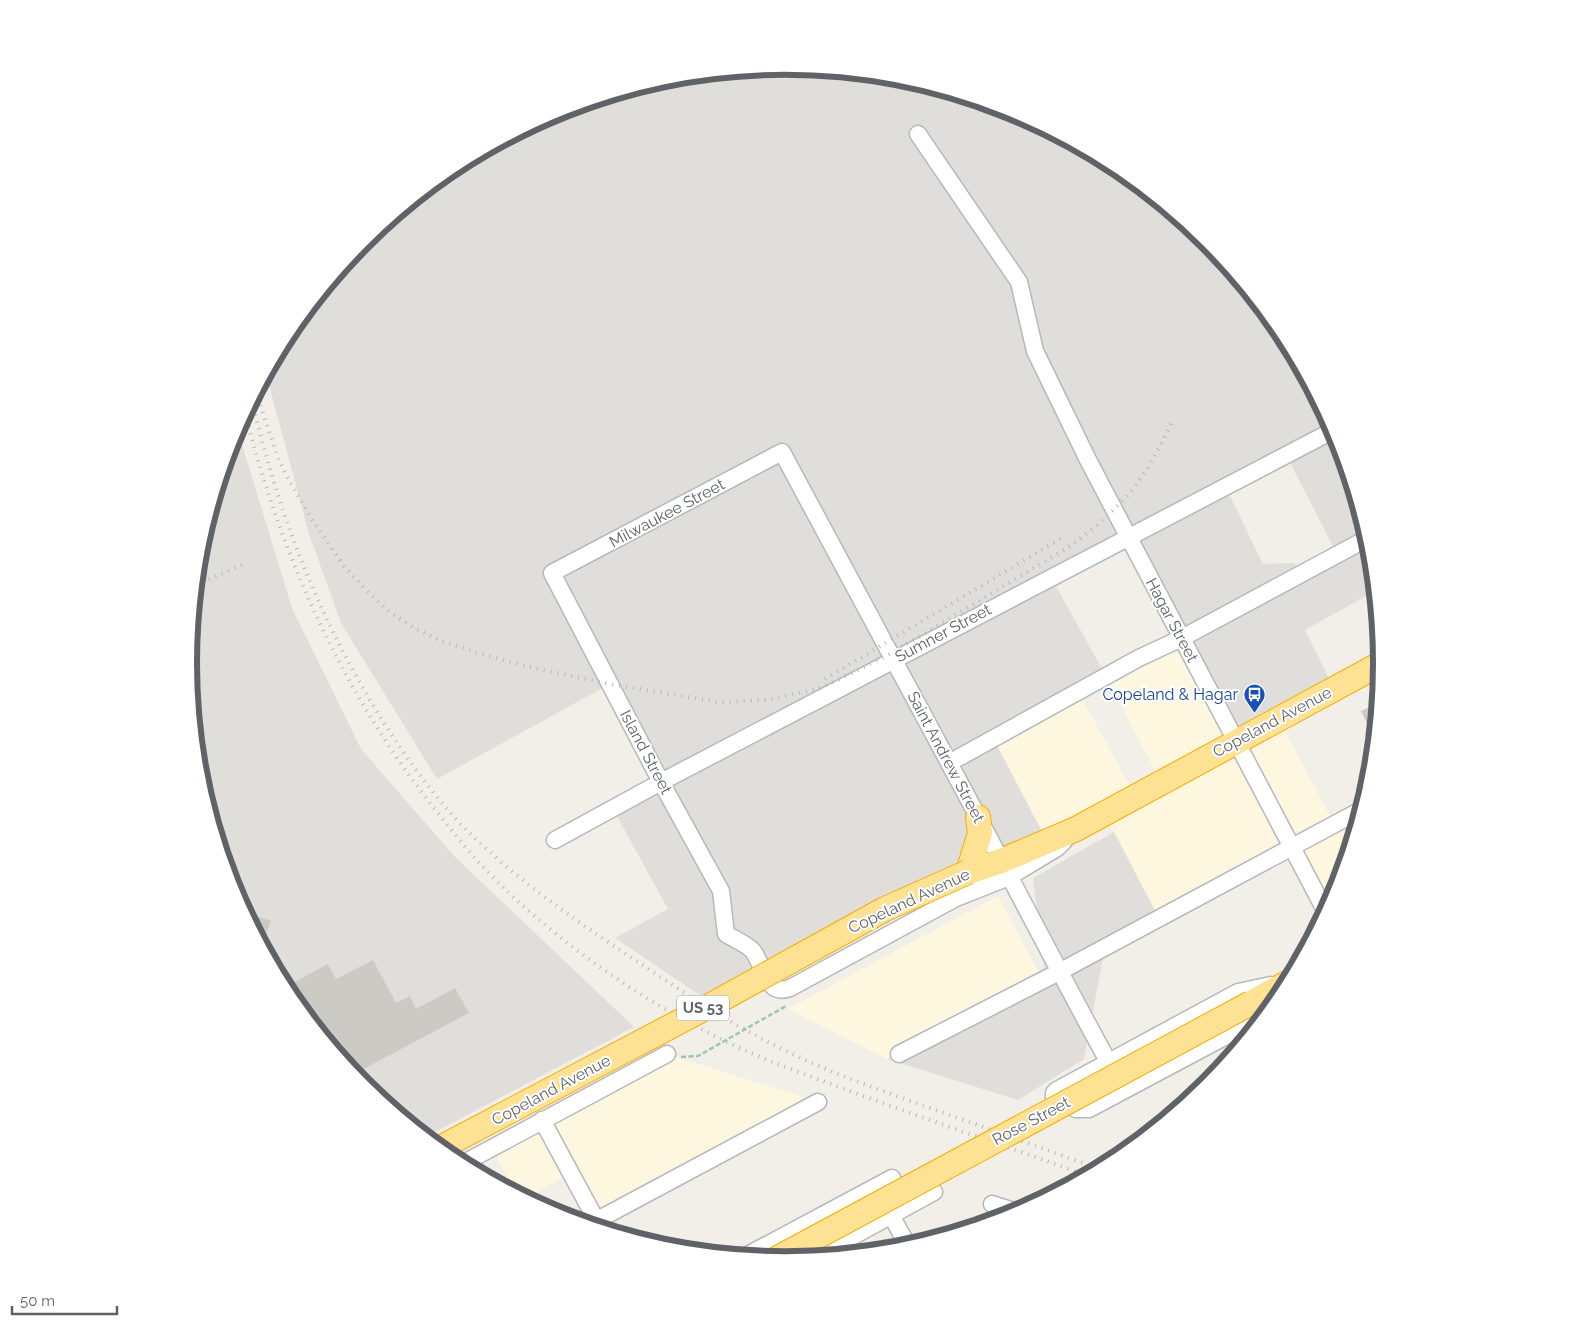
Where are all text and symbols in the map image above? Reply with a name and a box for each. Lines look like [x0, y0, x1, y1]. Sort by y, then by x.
street label: Milwaukee Street [606, 474, 728, 551]
street label: Hagar Street [1142, 575, 1202, 666]
street label: Sumner Street [892, 599, 995, 666]
bus stop icon: Copeland & Hagar [1242, 682, 1266, 713]
street label: Copeland Avenue [1209, 683, 1335, 761]
place label: Copeland & Hagar [1102, 685, 1238, 704]
street label: Saint Andrew Street [903, 688, 989, 826]
street label: Island Street [616, 707, 676, 798]
street label: Copeland Avenue [845, 865, 973, 937]
road number: US 53 [677, 996, 729, 1020]
street label: Copeland Avenue [488, 1051, 614, 1129]
street label: Rose Street [989, 1092, 1074, 1149]
scale bar [12, 1284, 118, 1316]
text: 50 m [20, 1292, 55, 1310]

